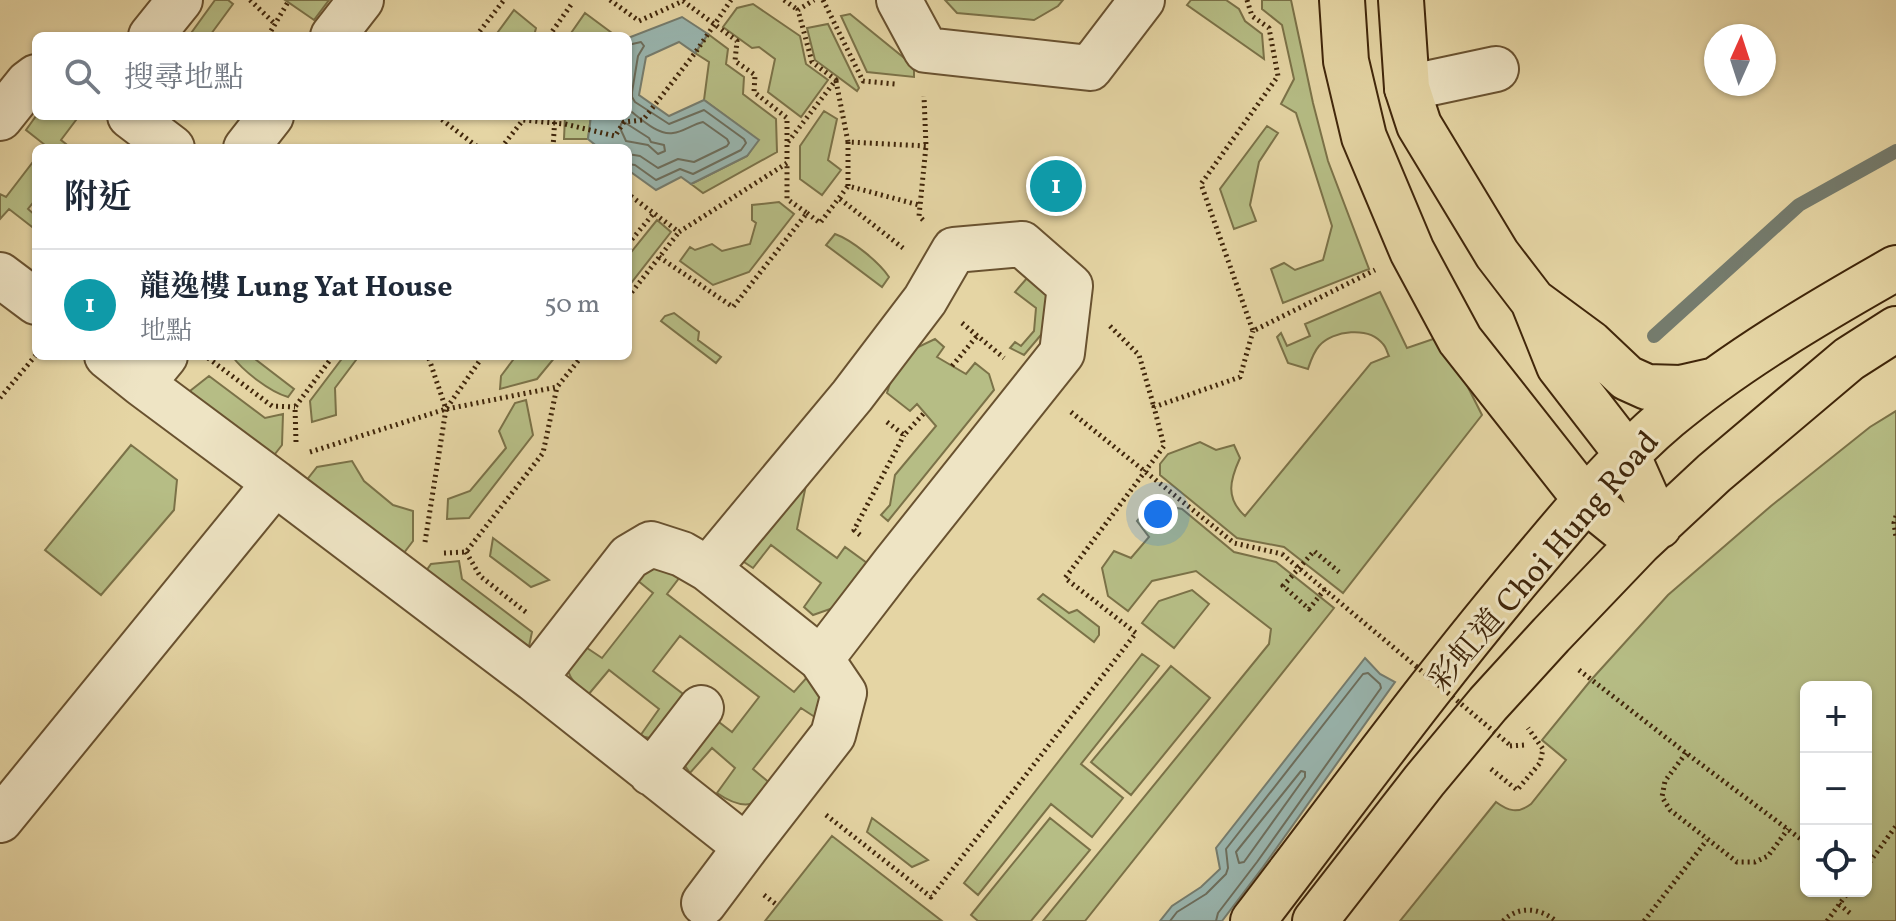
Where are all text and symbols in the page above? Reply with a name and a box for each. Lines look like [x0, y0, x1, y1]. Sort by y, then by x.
north arrow [1704, 24, 1776, 96]
search box [32, 32, 632, 120]
icon: search [60, 54, 104, 98]
text: 搜尋地點 [124, 58, 244, 100]
pin: 1 [1030, 156, 1082, 216]
text: 附近 [64, 176, 132, 223]
text: 龍逸樓 Lung Yat House [140, 267, 453, 309]
text: 1 [85, 287, 95, 323]
text: 50 m [544, 287, 600, 323]
text: 地點 [140, 314, 192, 350]
street label: 彩虹道 Choi Hung Road [1420, 422, 1671, 702]
your location [1138, 494, 1178, 534]
map controls [1800, 681, 1872, 897]
button: + [1800, 681, 1872, 753]
button: − [1800, 753, 1872, 825]
button: locate [1800, 825, 1872, 897]

